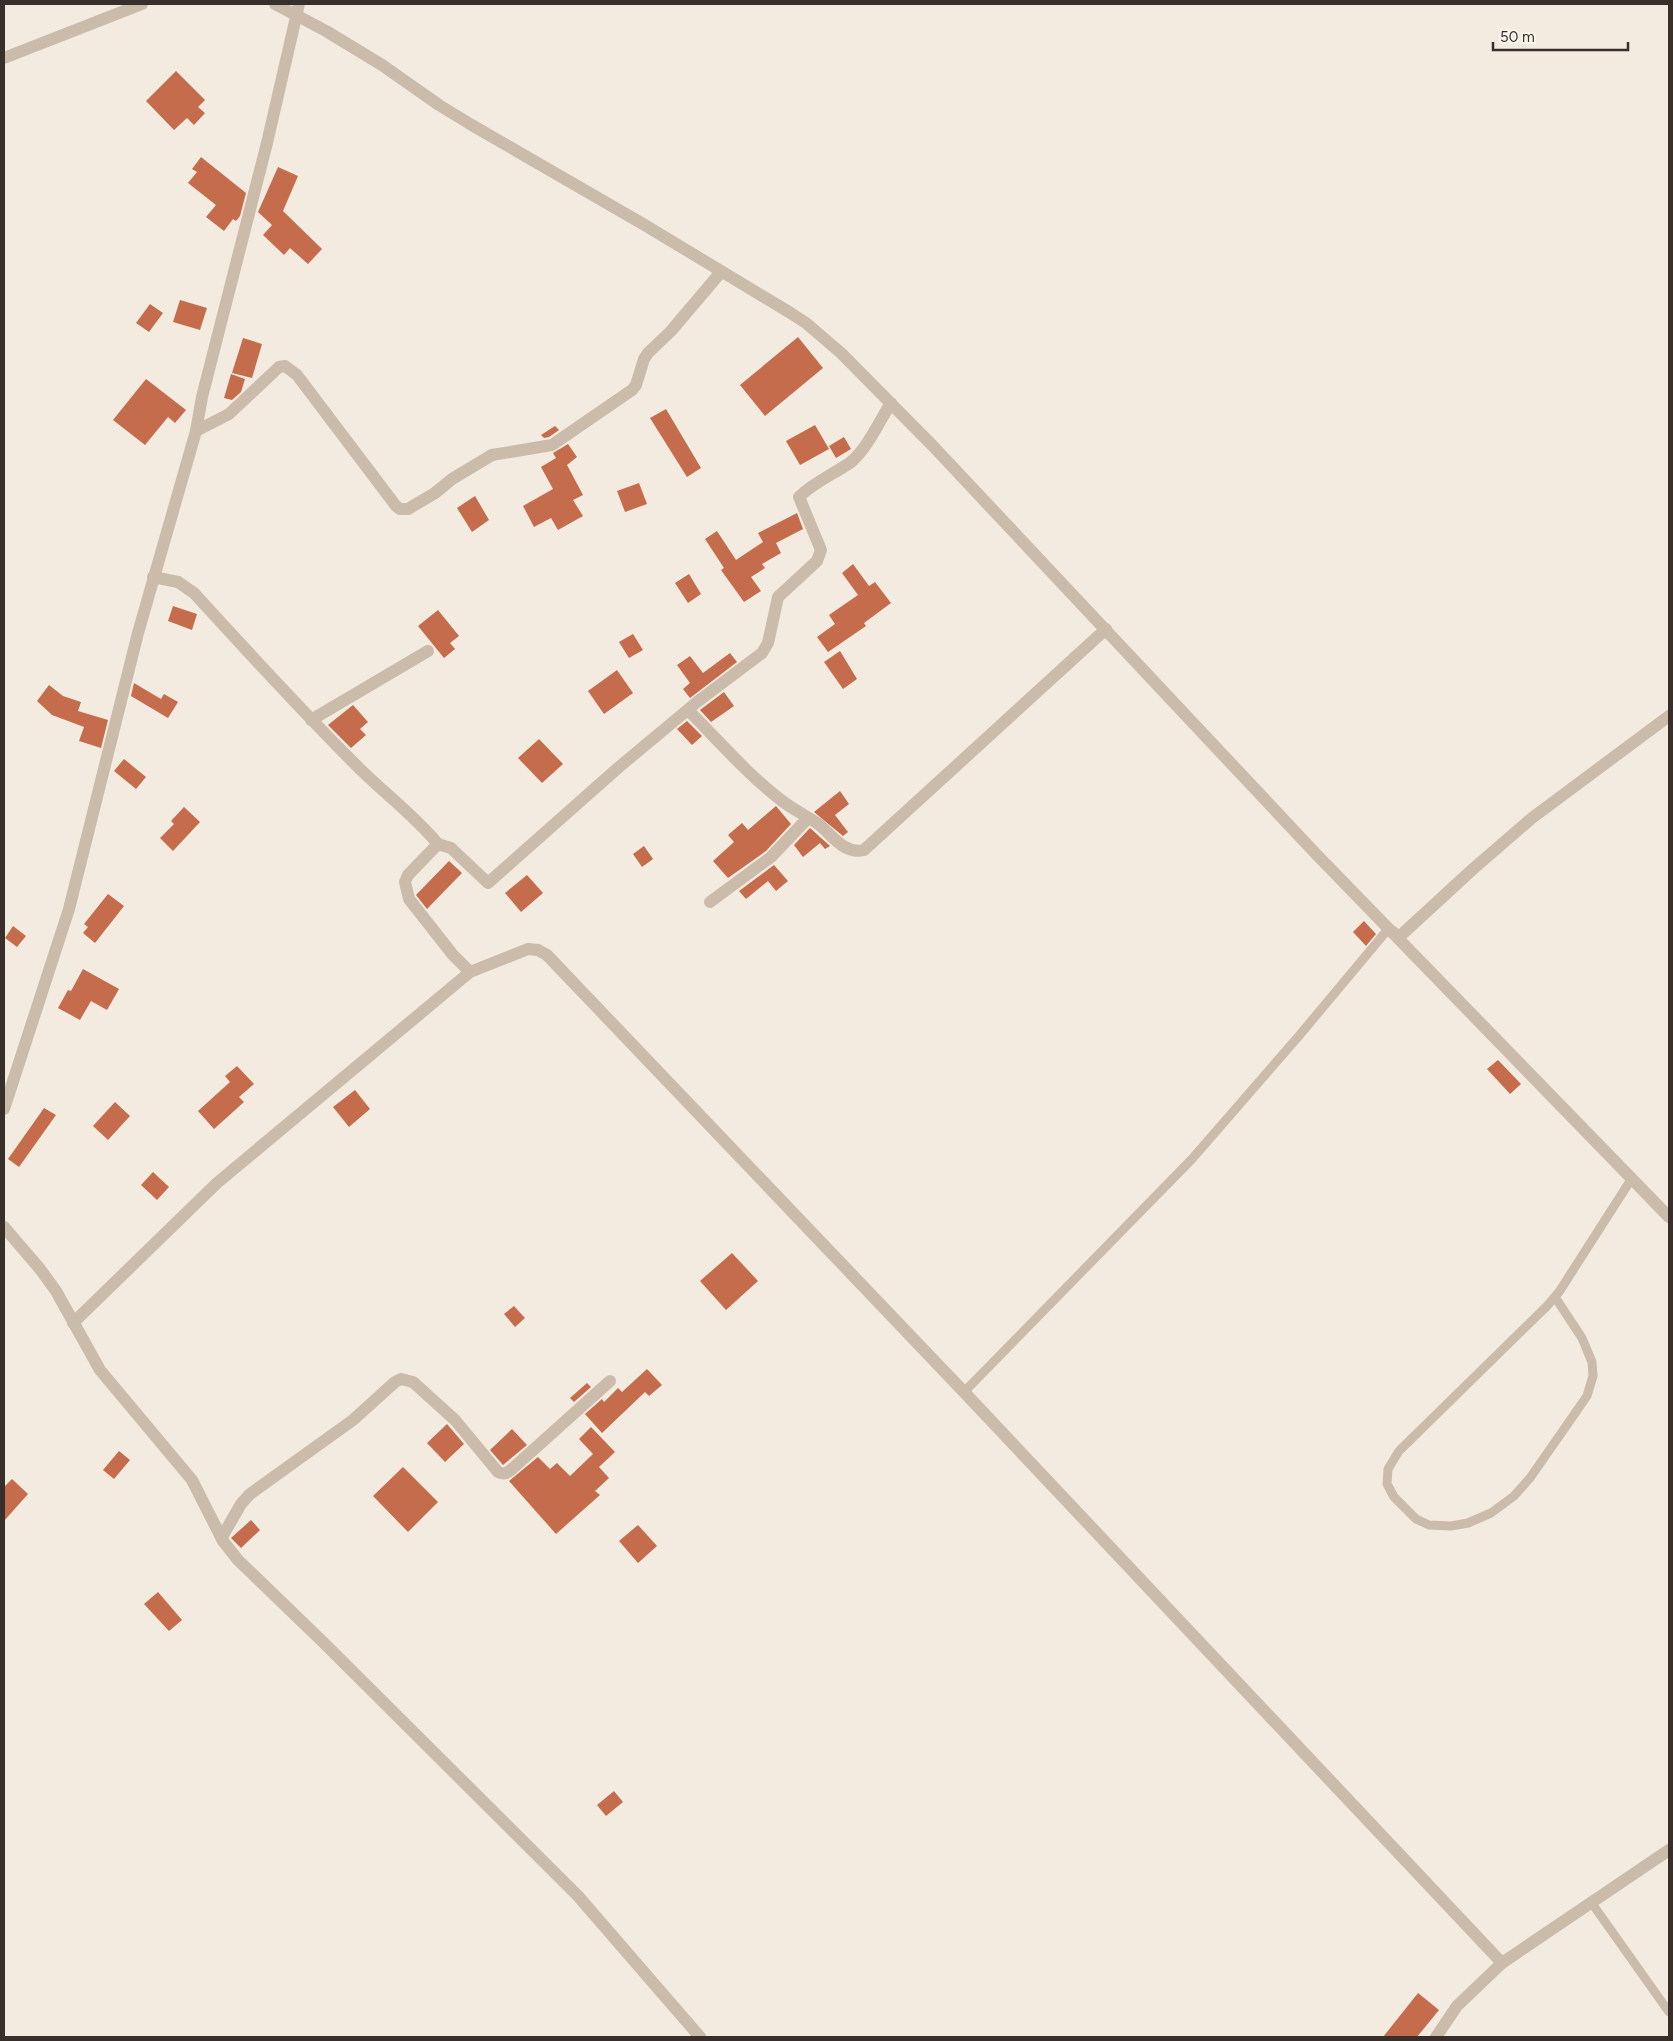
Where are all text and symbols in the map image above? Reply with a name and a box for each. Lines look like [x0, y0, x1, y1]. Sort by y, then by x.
scale bar [1493, 20, 1628, 52]
text: 50 m [1500, 28, 1535, 46]

